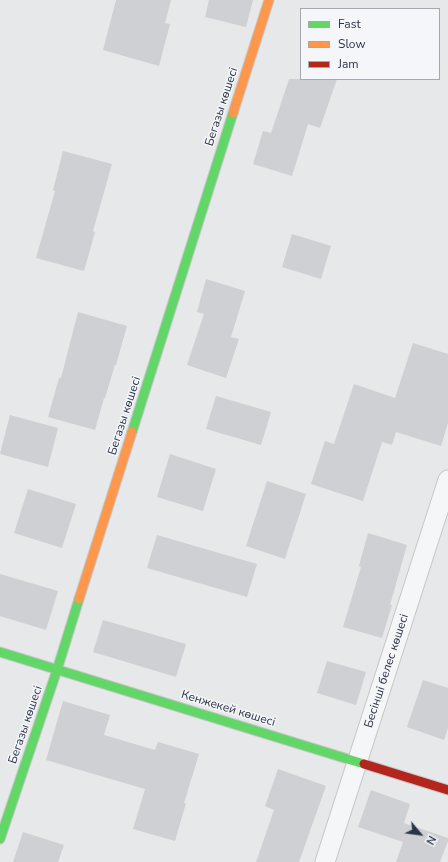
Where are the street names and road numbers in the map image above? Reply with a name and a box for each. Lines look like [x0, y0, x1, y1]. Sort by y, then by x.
street label: Бегазы көшесі [203, 66, 241, 148]
street label: Бегазы көшесі [106, 375, 144, 457]
street label: Бесінші белес көшесі [362, 612, 412, 730]
street label: Бегазы көшесі [6, 684, 46, 766]
street label: Кенжекей көшесі [179, 688, 277, 730]

